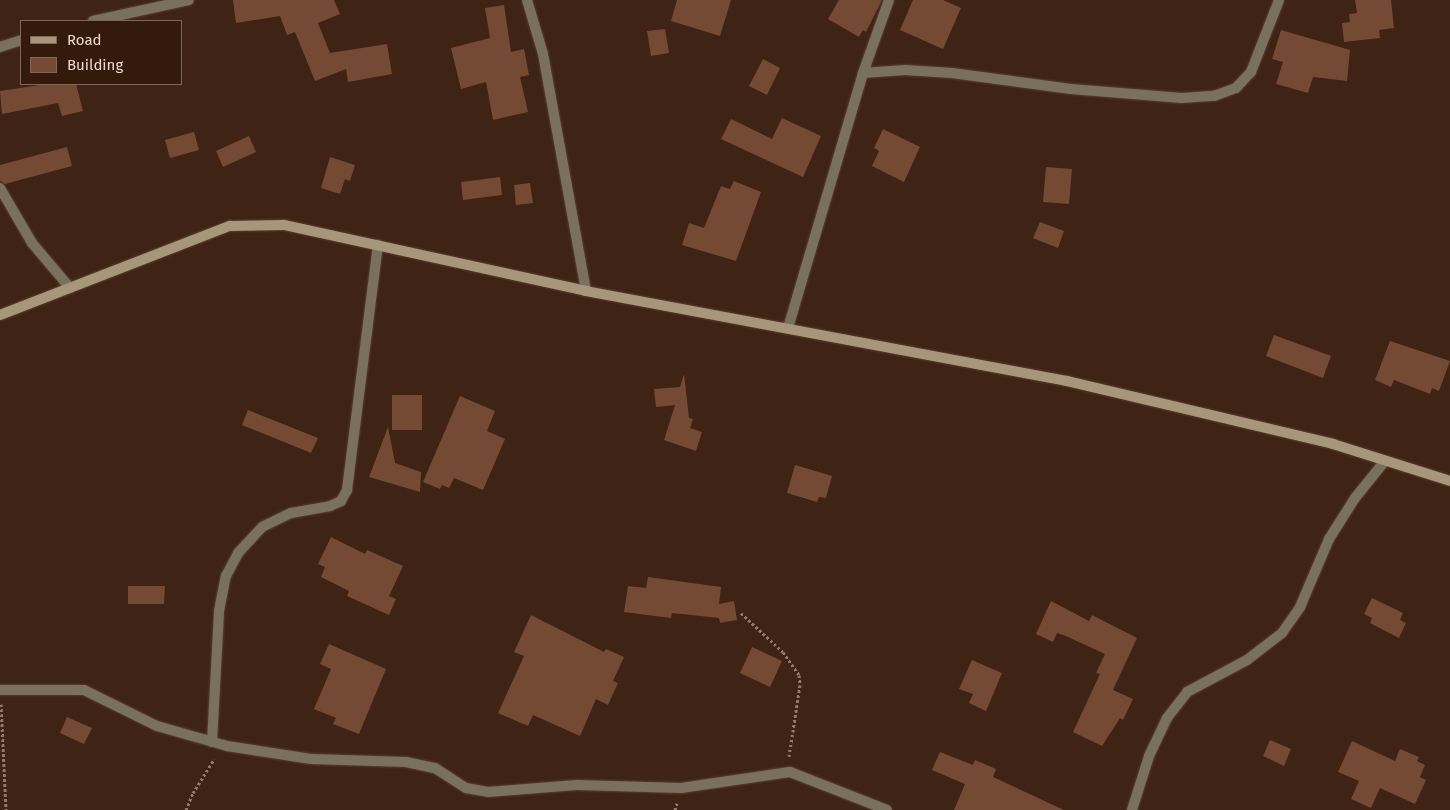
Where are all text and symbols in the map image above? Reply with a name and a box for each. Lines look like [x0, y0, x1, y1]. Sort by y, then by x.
legend [20, 20, 182, 85]
text: Road [67, 31, 102, 49]
text: Building [67, 56, 123, 74]

